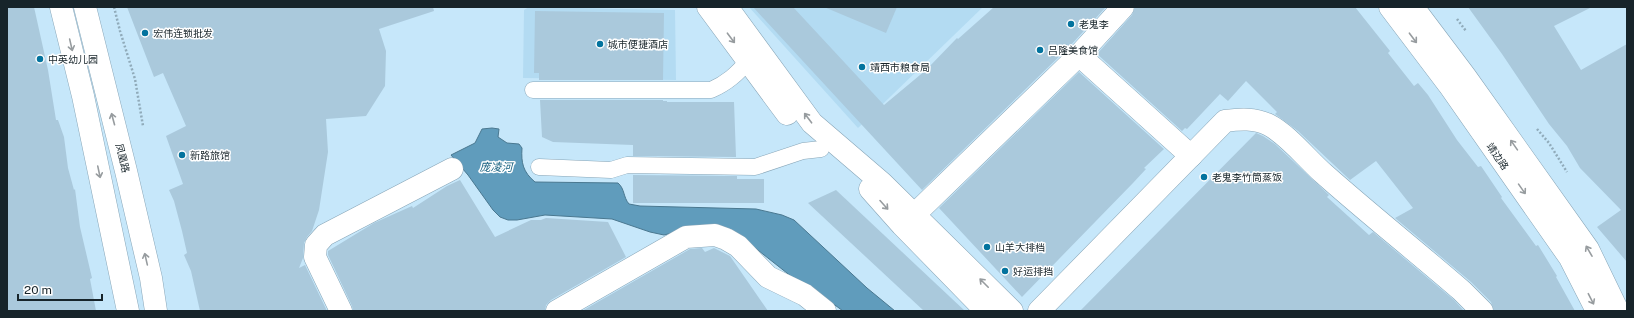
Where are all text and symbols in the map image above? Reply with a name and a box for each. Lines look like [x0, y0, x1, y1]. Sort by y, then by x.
place label: 老鬼李 [1079, 18, 1109, 30]
marker: 老鬼李 [1066, 19, 1076, 29]
place label: 宏伟连锁批发 [153, 27, 213, 39]
marker: 宏伟连锁批发 [140, 28, 150, 38]
one-way arrow [1409, 32, 1418, 43]
one-way arrow [727, 33, 735, 44]
one-way arrow [67, 38, 75, 51]
place label: 城市便捷酒店 [608, 38, 668, 50]
marker: 城市便捷酒店 [595, 39, 605, 49]
place label: 吕隆美食馆 [1048, 44, 1098, 56]
marker: 吕隆美食馆 [1035, 45, 1045, 55]
place label: 中英幼儿园 [48, 53, 98, 65]
marker: 中英幼儿园 [35, 54, 45, 64]
place label: 靖西市粮食局 [870, 61, 930, 73]
marker: 靖西市粮食局 [857, 62, 867, 72]
one-way arrow [804, 112, 812, 123]
one-way arrow [108, 113, 116, 126]
one-way arrow [1510, 139, 1518, 150]
street label: 靖边路 [1484, 140, 1512, 172]
street label: 凤凰路 [114, 142, 132, 174]
place label: 新路旅馆 [190, 149, 230, 161]
marker: 新路旅馆 [177, 150, 187, 160]
water label: 庞凌河 [480, 161, 514, 173]
one-way arrow [96, 165, 104, 178]
place label: 老鬼李竹筒蒸饭 [1212, 171, 1282, 183]
marker: 老鬼李竹筒蒸饭 [1199, 172, 1209, 182]
one-way arrow [1518, 183, 1526, 194]
one-way arrow [880, 200, 889, 210]
place label: 山羊大排档 [995, 241, 1045, 253]
marker: 山羊大排档 [982, 242, 992, 252]
one-way arrow [1584, 245, 1592, 257]
one-way arrow [142, 253, 150, 266]
place label: 好运排挡 [1013, 265, 1053, 277]
marker: 好运排挡 [1000, 266, 1010, 276]
scale bar [18, 276, 102, 302]
one-way arrow [979, 278, 989, 288]
text: 20 m [24, 283, 52, 297]
one-way arrow [1587, 293, 1595, 305]

